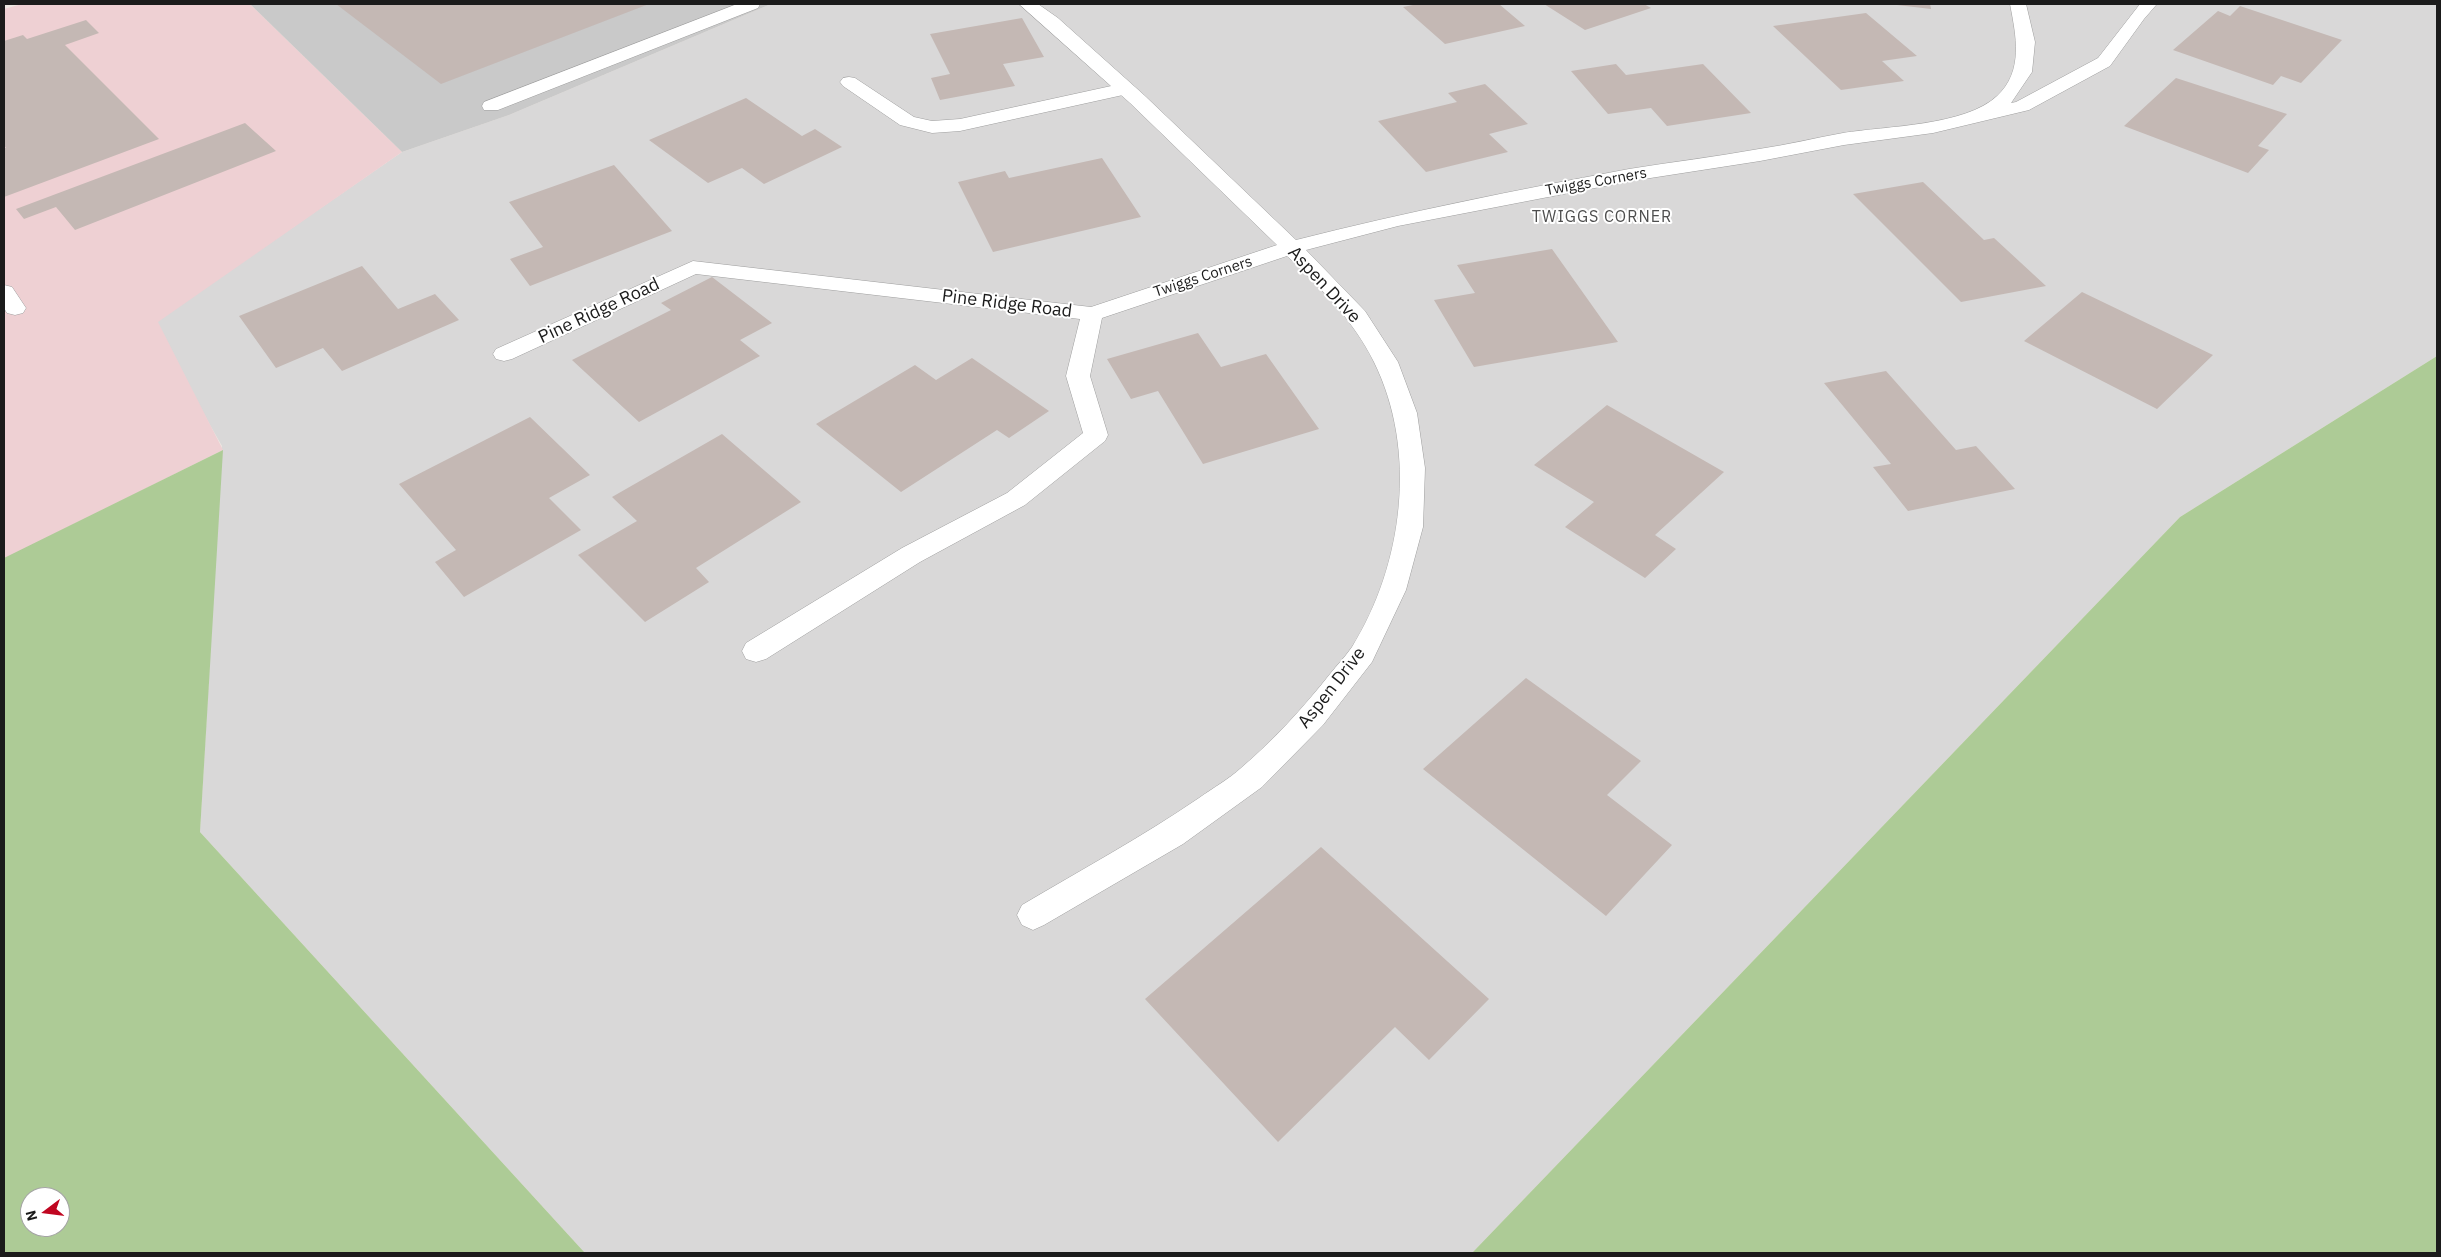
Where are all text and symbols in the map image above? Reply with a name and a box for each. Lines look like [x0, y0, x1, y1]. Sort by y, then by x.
street label: Twiggs Corners [1544, 164, 1648, 200]
district label: TWIGGS CORNER [1530, 207, 1674, 227]
street label: Aspen Drive [1283, 242, 1365, 328]
street label: Twiggs Corners [1151, 253, 1255, 301]
street label: Pine Ridge Road [535, 274, 663, 348]
street label: Pine Ridge Road [941, 285, 1073, 323]
street label: Aspen Drive [1294, 643, 1370, 733]
north arrow [20, 1187, 70, 1237]
text: N [21, 1208, 41, 1223]

